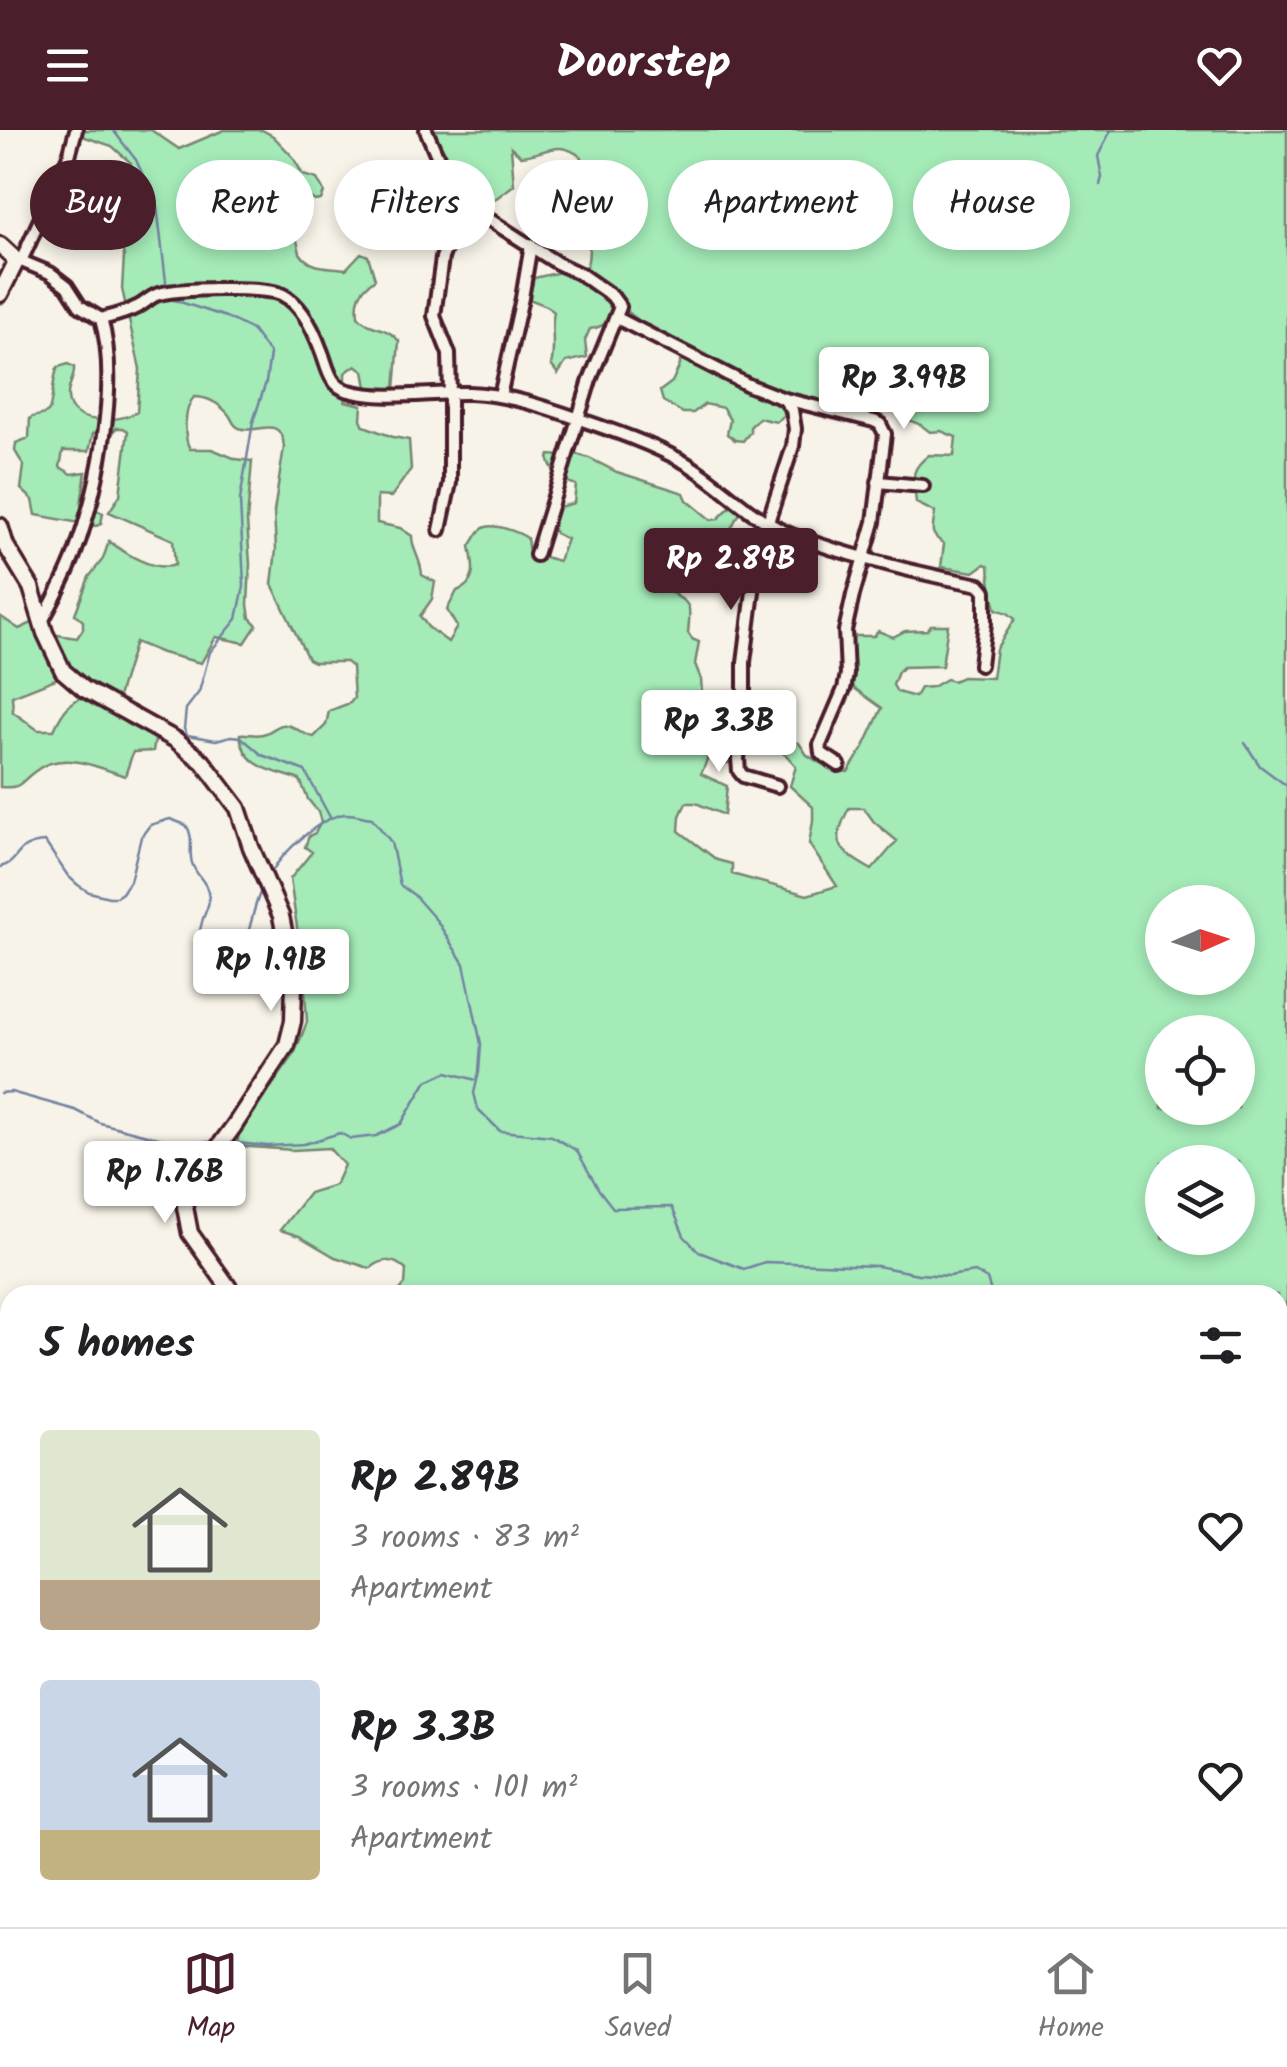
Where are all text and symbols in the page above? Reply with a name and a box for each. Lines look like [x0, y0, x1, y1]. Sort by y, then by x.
text: Doorstep [556, 29, 731, 101]
icon: menu [40, 38, 95, 93]
icon: heart [1192, 38, 1247, 93]
chip: Buy [30, 160, 156, 250]
chip: Rent [176, 160, 314, 250]
chip: Filters [334, 160, 495, 250]
chip: New [515, 160, 648, 250]
chip: Apartment [668, 160, 893, 250]
chip: House [913, 160, 1070, 250]
pin: Rp 3.99B [801, 347, 1007, 432]
text: Rp 3.99B [841, 354, 967, 405]
pin: Rp 2.89B [628, 528, 834, 613]
text: Rp 2.89B [666, 535, 796, 586]
pin: Rp 3.3B [627, 690, 811, 775]
text: Rp 3.3B [663, 697, 775, 748]
north arrow [1145, 885, 1255, 995]
map controls [1145, 885, 1255, 1255]
pin: Rp 1.91B [168, 929, 374, 1014]
text: Rp 1.91B [215, 936, 327, 987]
button: locate [1145, 1015, 1255, 1125]
pin: Rp 1.76B [62, 1141, 268, 1226]
button: layers [1145, 1145, 1255, 1255]
text: Rp 1.76B [106, 1148, 224, 1199]
text: 5 homes [40, 1312, 195, 1379]
icon: filters [1193, 1318, 1248, 1373]
text: Rp 2.89B [350, 1446, 521, 1513]
icon: home [120, 1470, 240, 1590]
icon: heart [1193, 1503, 1248, 1558]
text: 3 rooms · 83 m² [350, 1513, 579, 1564]
text: Apartment [350, 1564, 492, 1615]
text: Rp 3.3B [350, 1696, 496, 1763]
icon: home [120, 1720, 240, 1840]
icon: heart [1193, 1753, 1248, 1808]
text: 3 rooms · 101 m² [350, 1763, 577, 1814]
text: Apartment [350, 1814, 492, 1865]
tab: Map [183, 1946, 238, 2051]
tab: Saved [605, 1946, 671, 2051]
tab: Home [1037, 1946, 1104, 2051]

